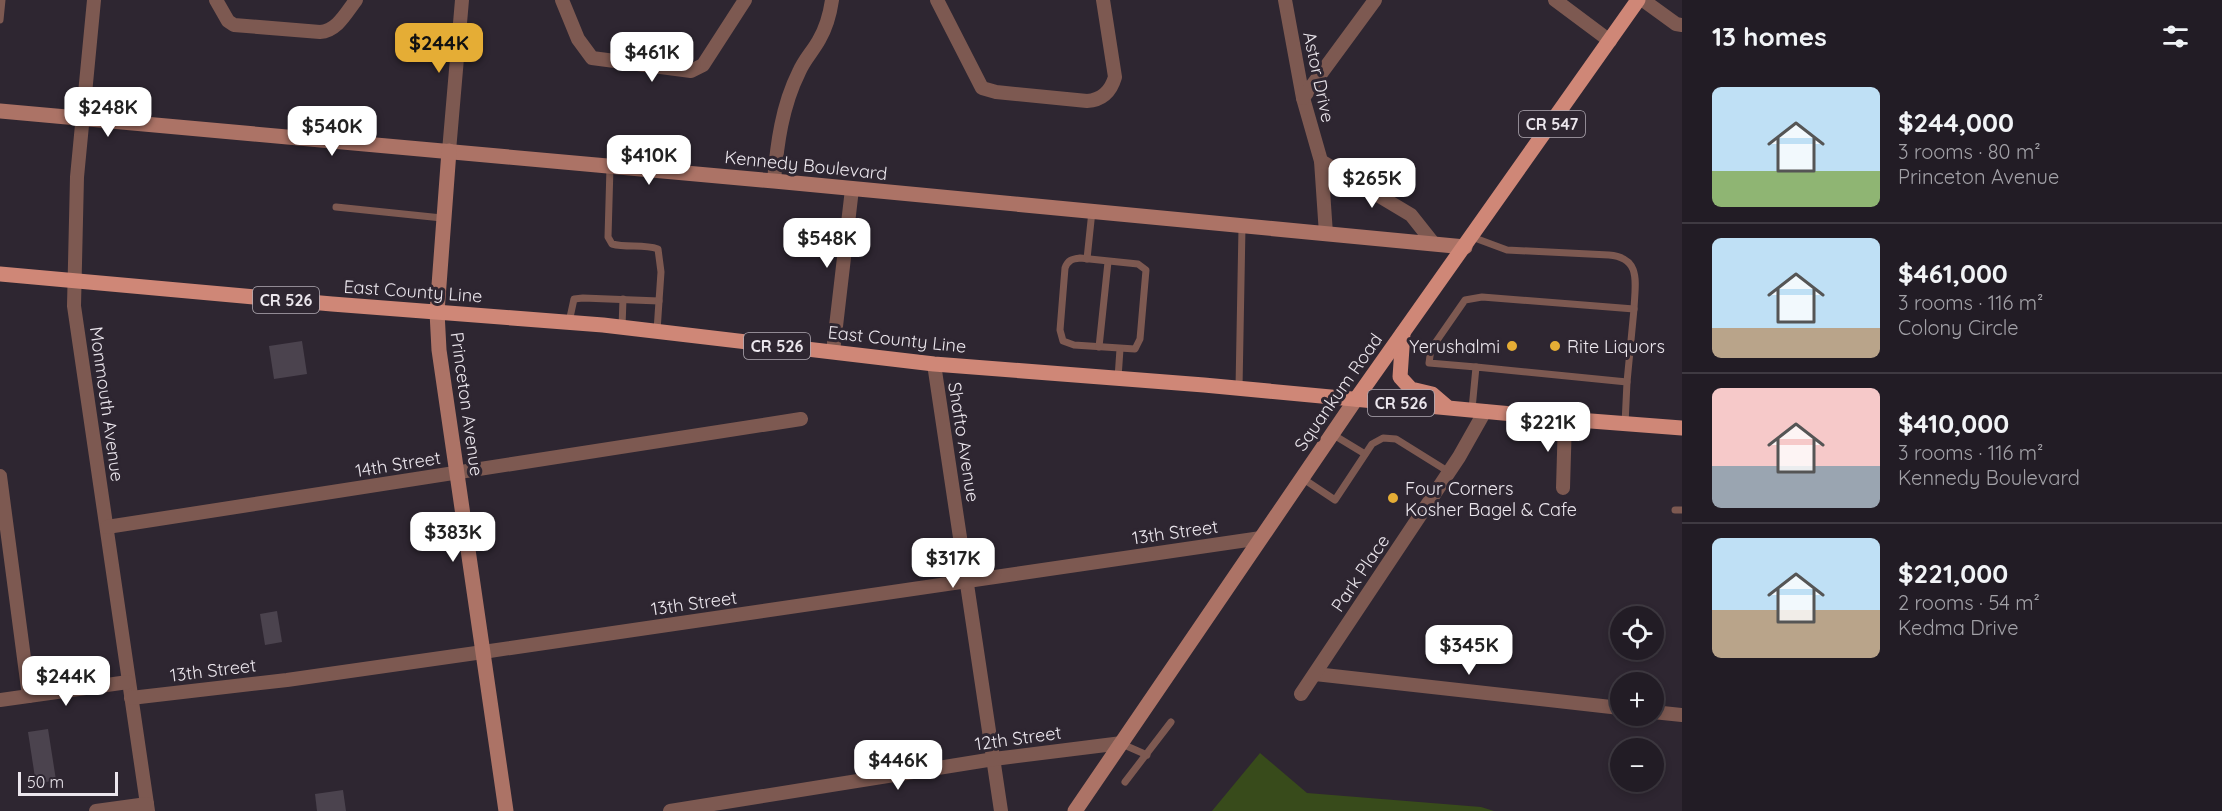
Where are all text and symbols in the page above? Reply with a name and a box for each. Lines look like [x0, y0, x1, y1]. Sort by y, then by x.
text: 13 homes [1712, 20, 1827, 53]
icon: filters [2159, 20, 2192, 53]
pin: $244K [397, 23, 481, 74]
text: $244K [409, 30, 469, 55]
street label: Astor Drive [1298, 30, 1340, 124]
pin: $461K [610, 32, 694, 83]
text: $461K [624, 39, 680, 64]
pin: $248K [66, 87, 150, 138]
text: $248K [78, 94, 138, 119]
pin: $540K [290, 106, 374, 157]
text: $244,000 [1898, 106, 2014, 139]
road number: CR 547 [1519, 111, 1585, 137]
icon: home [1760, 111, 1832, 183]
text: $540K [302, 113, 362, 138]
pin: $410K [607, 135, 691, 186]
text: 3 rooms · 80 m² [1898, 139, 2041, 164]
text: $410K [621, 142, 677, 167]
street label: Kennedy Boulevard [723, 145, 889, 185]
pin: $265K [1330, 158, 1414, 209]
text: Princeton Avenue [1898, 164, 2059, 189]
text: $265K [1343, 165, 1402, 190]
pin: $548K [785, 218, 869, 269]
text: $548K [797, 225, 857, 250]
text: $461,000 [1898, 257, 2008, 290]
icon: home [1760, 262, 1832, 334]
street label: East County Line [343, 275, 483, 307]
road number: CR 526 [253, 287, 319, 313]
text: 3 rooms · 116 m² [1898, 290, 2043, 315]
text: Colony Circle [1898, 315, 2019, 340]
street label: East County Line [827, 320, 967, 358]
street label: Monmouth Avenue [85, 325, 129, 483]
street label: Squankum Road [1289, 329, 1387, 455]
street label: Princeton Avenue [446, 331, 488, 477]
road number: CR 526 [744, 333, 810, 359]
place label: Yerushalmi [1409, 335, 1500, 358]
place label: Rite Liquors [1567, 335, 1665, 358]
marker: Yerushalmi [1505, 339, 1519, 353]
marker: Rite Liquors [1548, 339, 1562, 353]
street label: Shafto Avenue [943, 380, 985, 504]
road number: CR 526 [1368, 390, 1434, 416]
pin: $221K [1506, 402, 1590, 453]
text: $410,000 [1898, 407, 2009, 440]
text: $221K [1520, 409, 1576, 434]
icon: home [1760, 412, 1832, 484]
text: 3 rooms · 116 m² [1898, 440, 2043, 465]
street label: 14th Street [354, 446, 442, 482]
text: Kennedy Boulevard [1898, 465, 2080, 490]
place label: Four Corners Kosher Bagel & Cafe [1405, 477, 1577, 521]
marker: Four Corners Kosher Bagel & Cafe [1386, 491, 1400, 505]
pin: $383K [411, 512, 495, 563]
street label: 13th Street [1131, 515, 1219, 549]
text: $383K [424, 519, 482, 544]
street label: Park Place [1326, 530, 1394, 616]
pin: $317K [911, 538, 995, 589]
text: $317K [926, 545, 980, 570]
text: $221,000 [1898, 557, 2008, 590]
icon: home [1760, 562, 1832, 634]
street label: 13th Street [650, 586, 738, 620]
text: 2 rooms · 54 m² [1898, 590, 2040, 615]
map controls [1610, 606, 1664, 792]
button: locate [1610, 606, 1664, 660]
text: Kedma Drive [1898, 615, 2018, 640]
pin: $345K [1427, 625, 1511, 676]
text: $345K [1439, 632, 1499, 657]
street label: 13th Street [169, 653, 257, 687]
pin: $244K [24, 656, 108, 707]
text: $244K [36, 663, 96, 688]
button: + [1610, 672, 1664, 726]
street label: 12th Street [973, 721, 1063, 755]
button: − [1610, 738, 1664, 792]
pin: $446K [856, 740, 940, 791]
text: $446K [868, 747, 928, 772]
scale bar [18, 769, 118, 796]
text: 50 m [27, 772, 64, 792]

